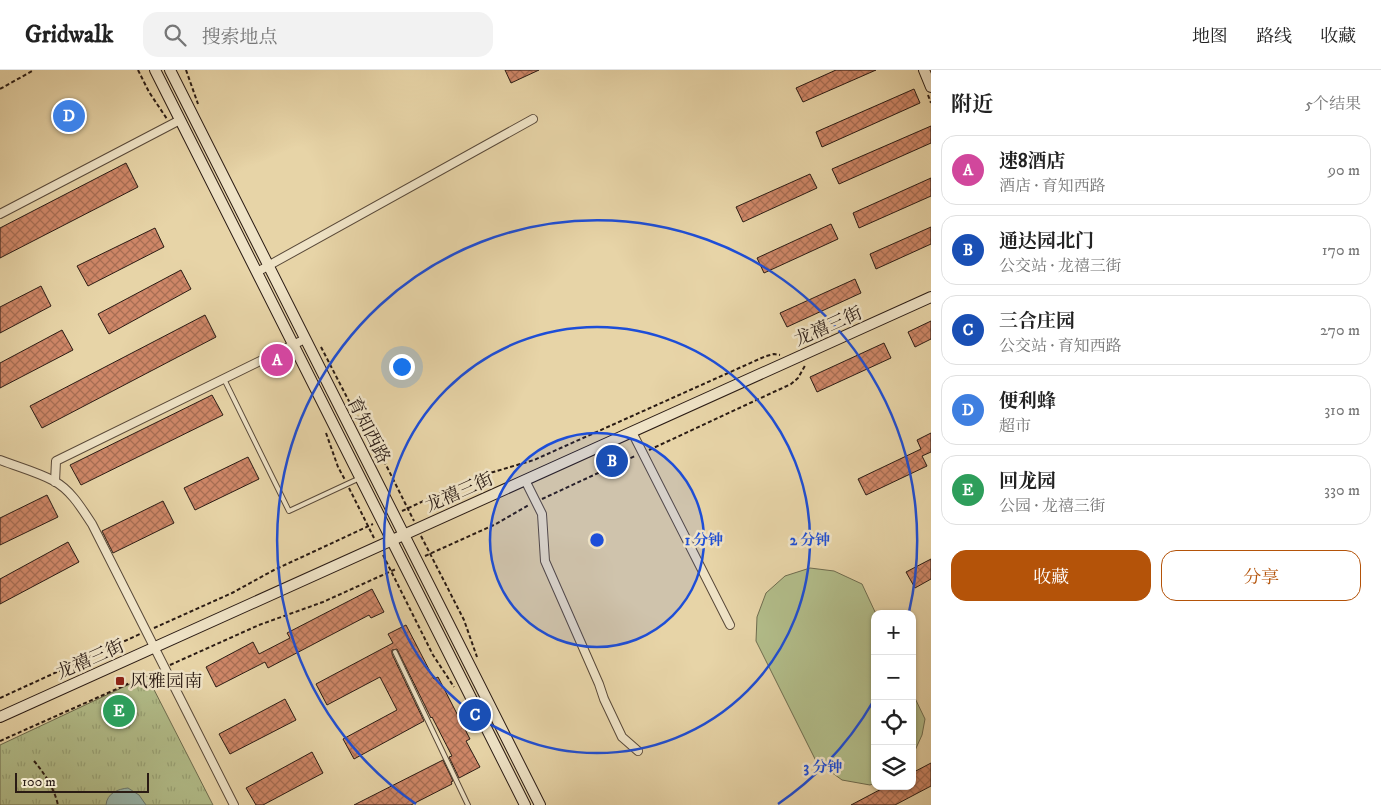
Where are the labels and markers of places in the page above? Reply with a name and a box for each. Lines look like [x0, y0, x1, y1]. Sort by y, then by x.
pin: D [53, 97, 85, 135]
pin: A [261, 341, 293, 379]
pin: B [596, 442, 628, 480]
centre of rings [588, 531, 606, 549]
place label: 风雅园南 [130, 671, 202, 693]
marker: 风雅园南 [114, 675, 126, 687]
pin: E [103, 692, 135, 730]
pin: C [459, 696, 491, 734]

